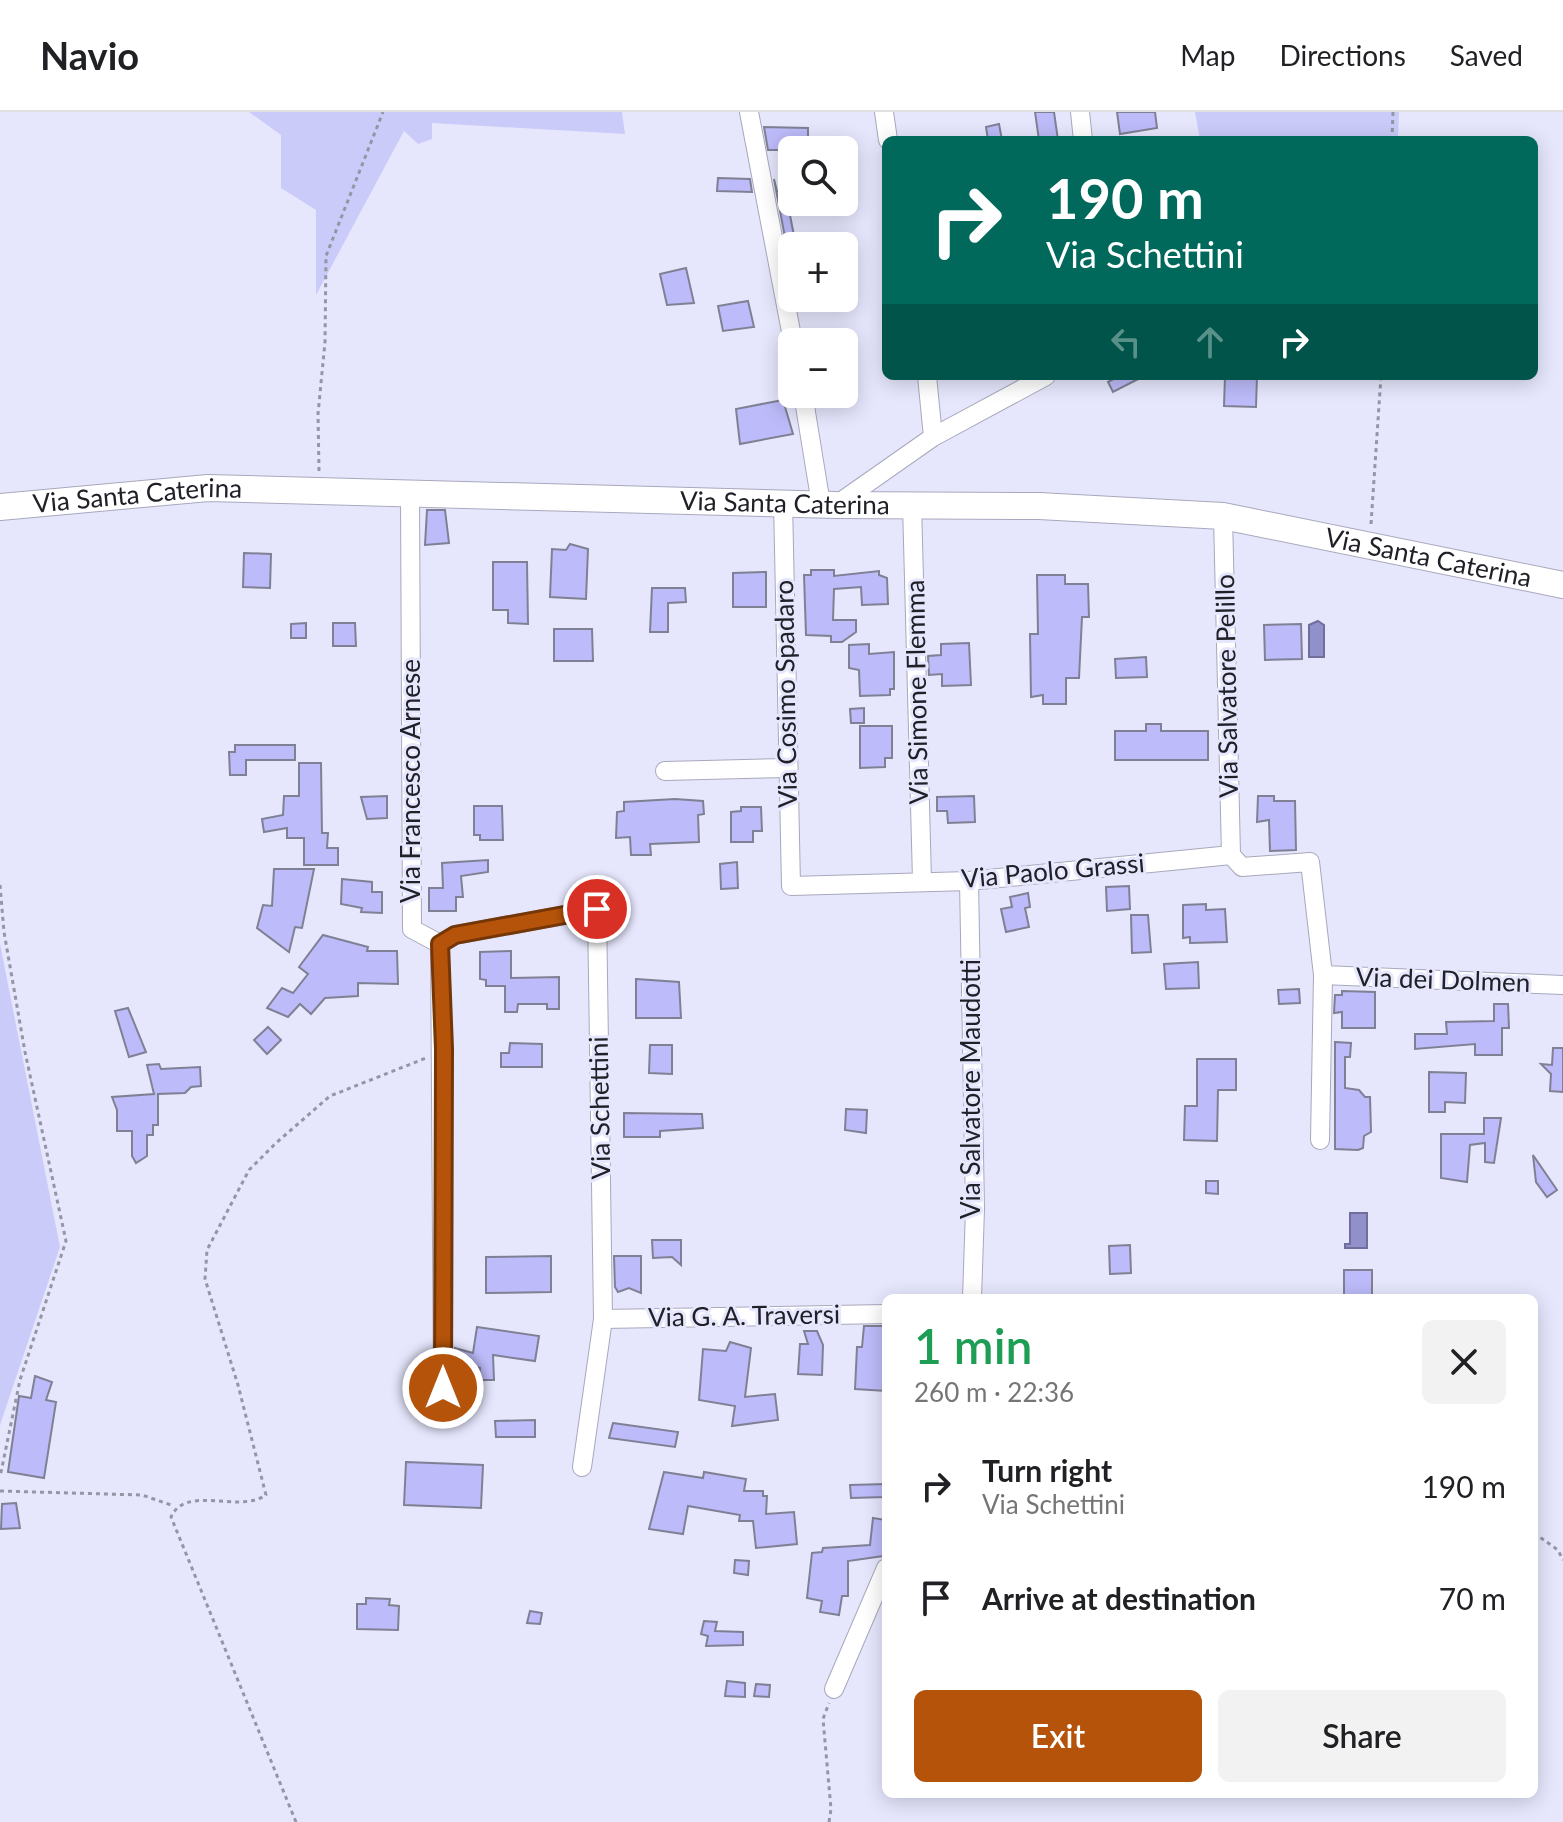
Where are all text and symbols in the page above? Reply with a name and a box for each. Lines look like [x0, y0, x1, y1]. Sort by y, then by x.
text: Navio [40, 32, 139, 78]
text: Map [1180, 38, 1235, 72]
text: Directions [1279, 38, 1406, 72]
text: Saved [1450, 38, 1523, 72]
map controls [778, 136, 858, 408]
button: search [778, 136, 858, 216]
text: 190 m [1046, 164, 1204, 231]
icon: right [914, 168, 1018, 272]
button: + [778, 232, 858, 312]
text: Via Schettini [1046, 232, 1244, 276]
icon: left [1104, 320, 1148, 364]
icon: ahead [1188, 320, 1232, 364]
icon: right [1272, 320, 1316, 364]
button: − [778, 328, 858, 408]
street label: Via Santa Caterina [31, 471, 243, 519]
street label: Via Santa Caterina [680, 484, 890, 520]
street label: Via Santa Caterina [1323, 520, 1535, 593]
street label: Via Salvatore Pelillo [1208, 574, 1244, 798]
street label: Via Simone Flemma [898, 579, 934, 805]
street label: Via Cosimo Spadaro [767, 580, 803, 808]
street label: Via Francesco Arnese [394, 659, 426, 903]
street label: Via Paolo Grassi [960, 846, 1146, 894]
pin [563, 875, 631, 943]
icon: arrive [575, 887, 619, 931]
street label: Via Salvatore Maudotti [954, 959, 986, 1219]
street label: Via dei Dolmen [1355, 960, 1531, 998]
street label: Via Schettini [582, 1036, 616, 1180]
street label: Via G. A. Traversi [648, 1297, 840, 1333]
text: 1 min [914, 1317, 1032, 1374]
button: close [1422, 1320, 1506, 1404]
position arrow [401, 1346, 485, 1430]
text: 260 m · 22:36 [914, 1376, 1074, 1408]
text: Turn right [982, 1452, 1112, 1488]
icon: right [914, 1464, 958, 1508]
text: 190 m [1421, 1468, 1506, 1504]
text: Via Schettini [982, 1488, 1125, 1520]
icon: arrive [914, 1576, 958, 1620]
text: Arrive at destination [982, 1580, 1256, 1616]
text: 70 m [1439, 1580, 1506, 1616]
button: Exit [914, 1690, 1202, 1782]
button: Share [1218, 1690, 1506, 1782]

